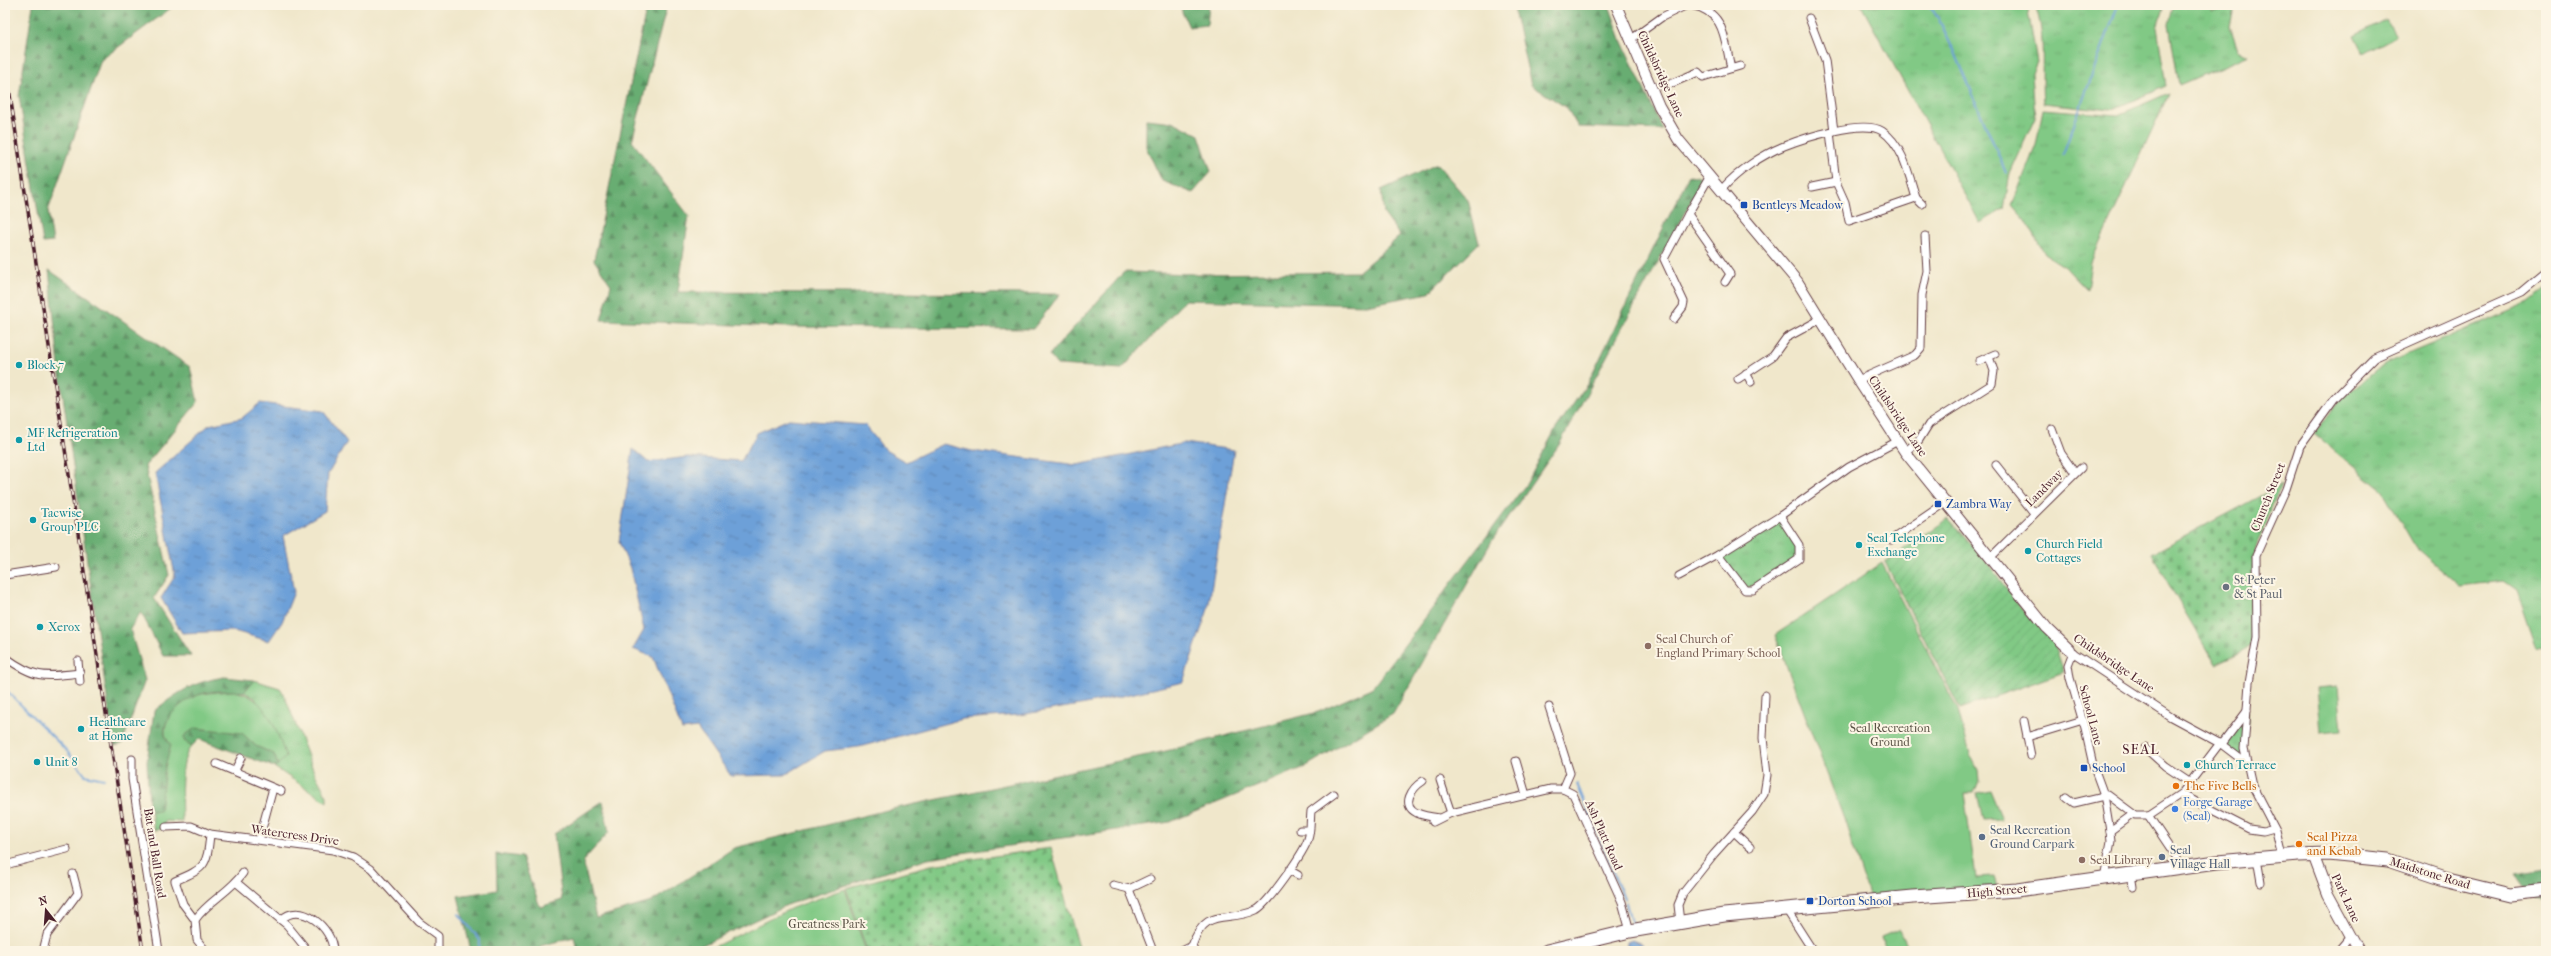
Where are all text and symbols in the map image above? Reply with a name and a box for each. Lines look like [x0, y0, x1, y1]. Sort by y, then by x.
street label: Childsbridge Lane [1635, 28, 1687, 120]
place label: Bentleys Meadow [1752, 198, 1844, 212]
marker: Bentleys Meadow [1739, 200, 1749, 210]
place label: Block 7 [27, 358, 64, 372]
marker: Block 7 [14, 360, 24, 370]
street label: Childsbridge Lane [1866, 373, 1930, 459]
place label: MF Refrigeration Ltd [27, 426, 118, 454]
marker: MF Refrigeration Ltd [14, 435, 24, 445]
street label: Church Street [2248, 460, 2288, 533]
street label: Landway [2023, 466, 2066, 509]
place label: Zambra Way [1946, 497, 2012, 511]
marker: Zambra Way [1933, 499, 1943, 509]
place label: Tacwise Group PLC [41, 506, 99, 534]
marker: Tacwise Group PLC [28, 515, 38, 525]
place label: Seal Telephone Exchange [1867, 531, 1945, 559]
place label: Church Field Cottages [2036, 537, 2103, 565]
marker: Seal Telephone Exchange [1854, 540, 1864, 550]
marker: Church Field Cottages [2023, 546, 2033, 556]
place label: St Peter & St Paul [2234, 573, 2283, 601]
marker: St Peter & St Paul [2221, 582, 2231, 592]
place label: Xerox [48, 620, 81, 634]
marker: Xerox [35, 622, 45, 632]
street label: Childsbridge Lane [2071, 631, 2157, 695]
place label: Seal Church of England Primary School [1656, 632, 1781, 660]
marker: Seal Church of England Primary School [1643, 641, 1653, 651]
street label: School Lane [2076, 683, 2106, 747]
place label: Healthcare at Home [89, 715, 146, 743]
park label: Seal Recreation Ground [1850, 721, 1930, 749]
marker: Healthcare at Home [76, 724, 86, 734]
district label: SEAL [2122, 741, 2160, 758]
place label: Unit 8 [45, 755, 78, 769]
marker: Unit 8 [32, 757, 42, 767]
place label: Church Terrace [2195, 758, 2276, 772]
marker: Church Terrace [2182, 760, 2192, 770]
place label: School [2092, 761, 2126, 775]
marker: School [2079, 763, 2089, 773]
place label: The Five Bells [2184, 779, 2257, 793]
marker: The Five Bells [2171, 781, 2181, 791]
place label: Forge Garage (Seal) [2183, 795, 2252, 823]
street label: Ash Platt Road [1582, 797, 1626, 873]
marker: Forge Garage (Seal) [2170, 804, 2180, 814]
street label: Bat and Ball Road [141, 807, 169, 900]
street label: Watercress Drive [249, 822, 340, 848]
place label: Seal Recreation Ground Carpark [1990, 823, 2075, 851]
place label: Seal Pizza and Kebab [2307, 830, 2361, 858]
marker: Seal Recreation Ground Carpark [1977, 832, 1987, 842]
marker: Seal Pizza and Kebab [2294, 839, 2304, 849]
place label: Seal Village Hall [2169, 843, 2231, 871]
marker: Seal Village Hall [2157, 852, 2167, 862]
place label: Seal Library [2090, 853, 2153, 867]
street label: Maidstone Road [2388, 854, 2472, 892]
marker: Seal Library [2077, 855, 2087, 865]
street label: Park Lane [2329, 871, 2363, 925]
street label: High Street [1966, 881, 2028, 901]
north arrow [26, 890, 66, 930]
text: N [37, 893, 50, 908]
place label: Dorton School [1818, 894, 1892, 908]
marker: Dorton School [1805, 896, 1815, 906]
park label: Greatness Park [788, 917, 867, 931]

